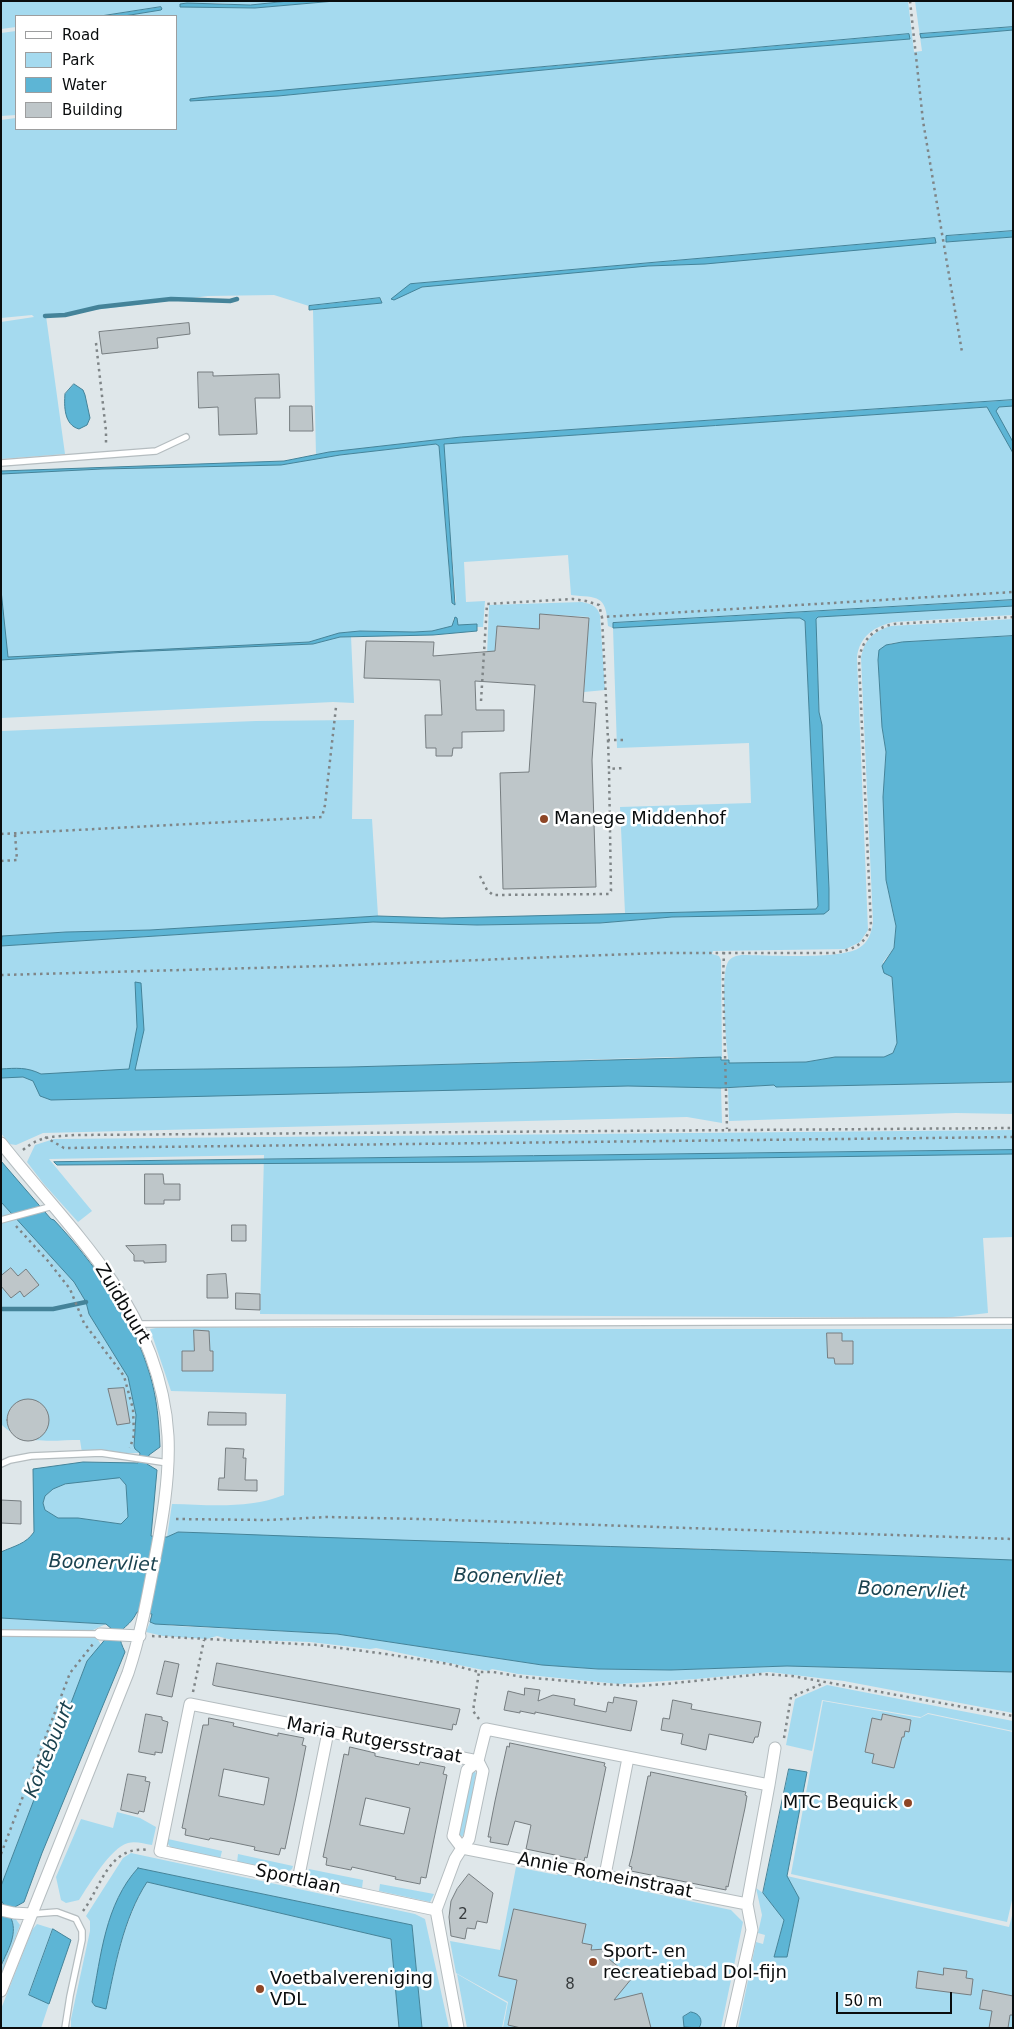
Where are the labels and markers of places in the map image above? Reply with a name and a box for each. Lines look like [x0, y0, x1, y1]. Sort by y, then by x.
place label: Manege Middenhof [554, 808, 726, 830]
marker: Manege Middenhof [538, 813, 550, 825]
place label: MTC Bequick [783, 1792, 898, 1814]
marker: MTC Bequick [902, 1797, 914, 1809]
place label: Sport- en recreatiebad Dol-fijn [603, 1941, 787, 1984]
marker: Sport- en recreatiebad Dol-fijn [587, 1956, 599, 1968]
place label: Voetbalvereniging VDL [270, 1968, 433, 2010]
marker: Voetbalvereniging VDL [254, 1983, 266, 1995]

